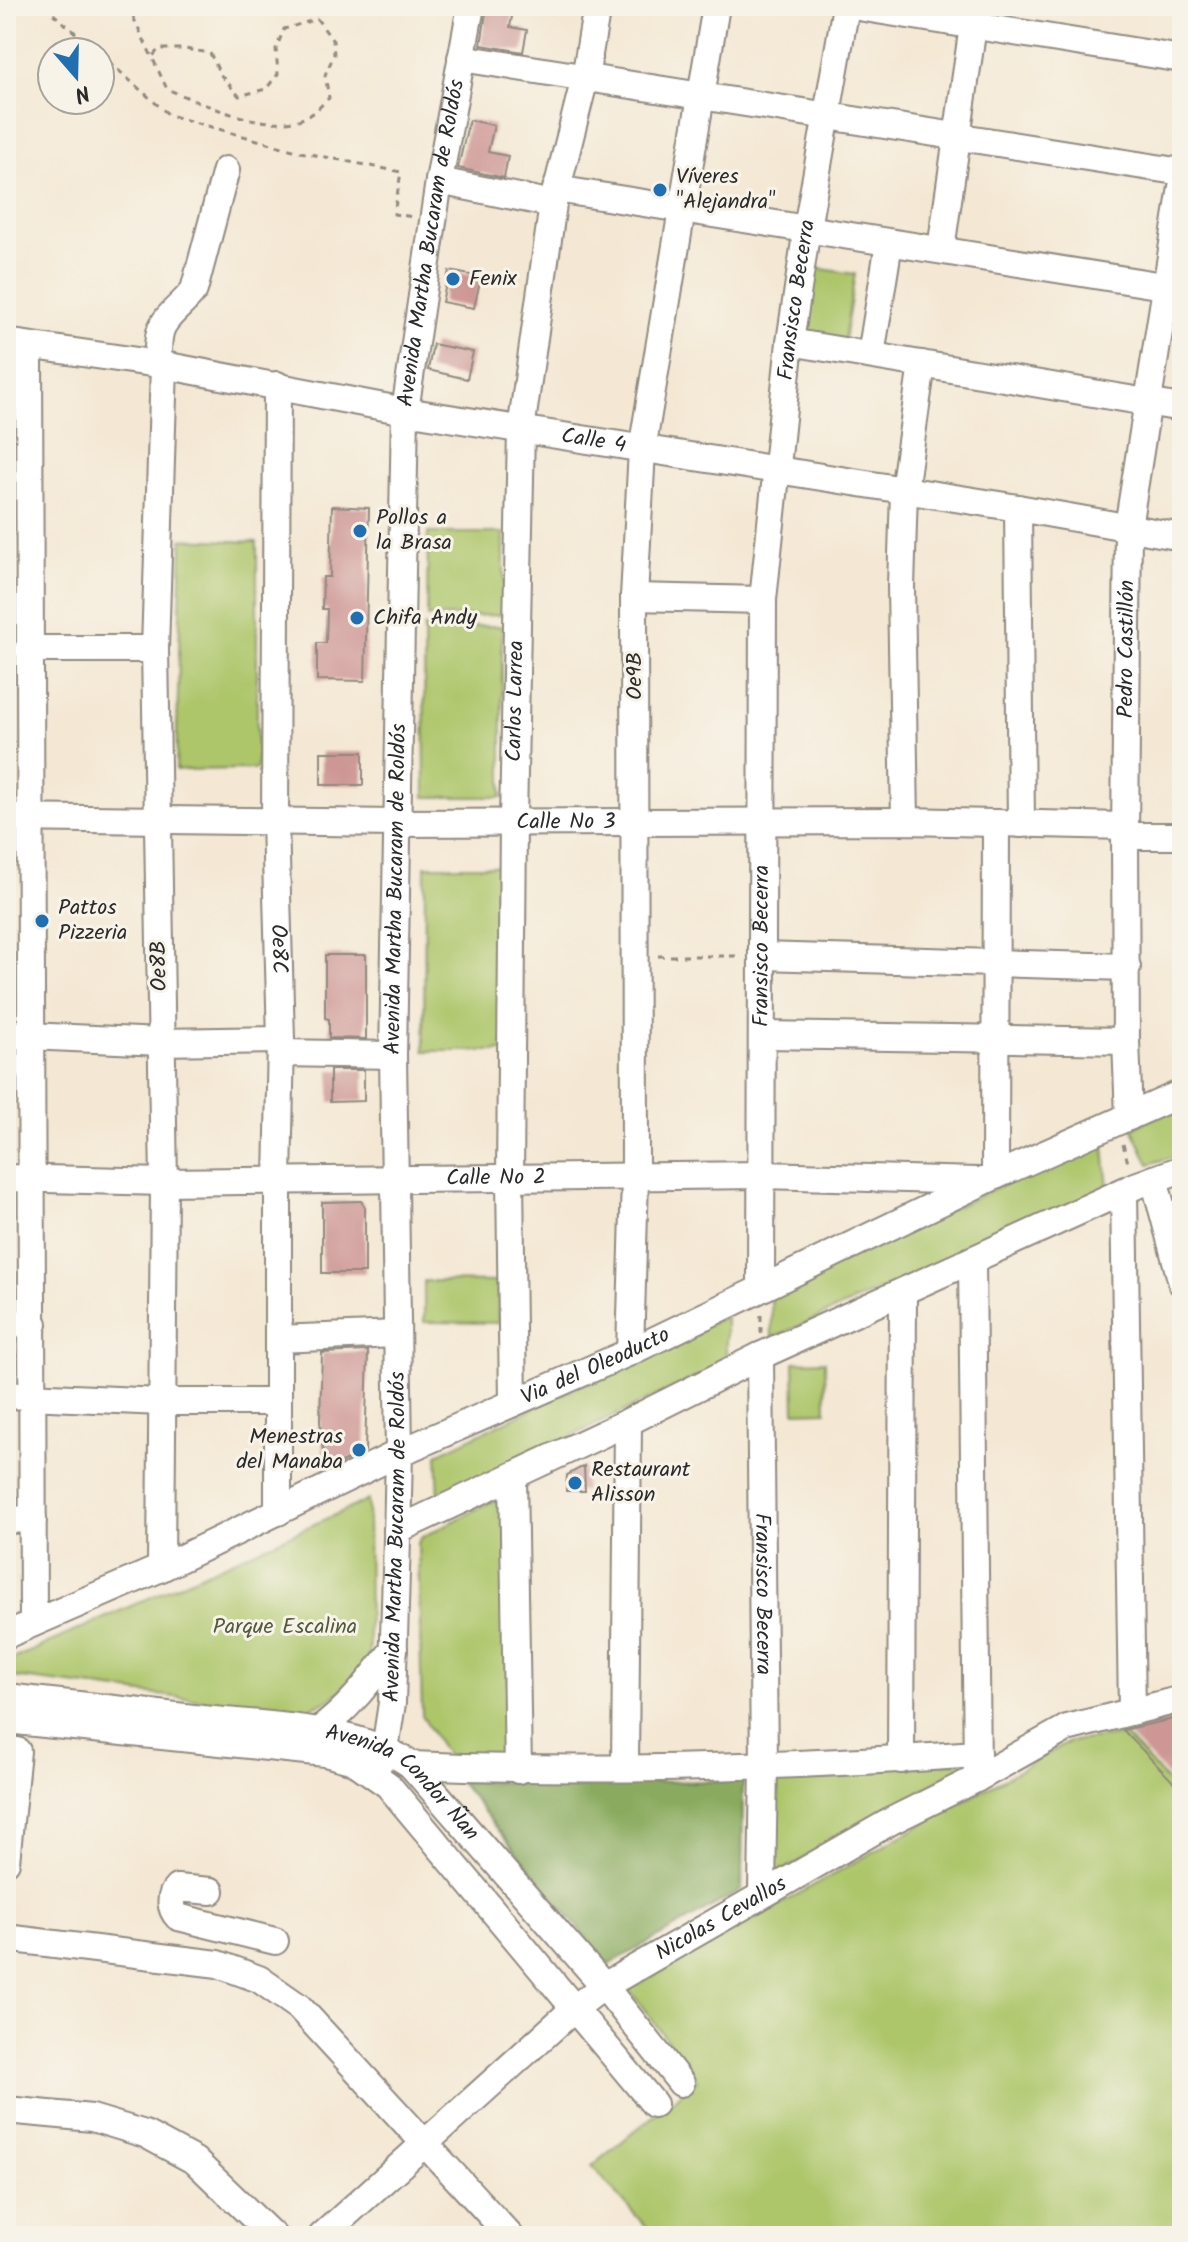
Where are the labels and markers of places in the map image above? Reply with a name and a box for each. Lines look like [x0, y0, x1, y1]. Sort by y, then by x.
place label: Víveres "Alejandra" [676, 160, 775, 220]
marker: Víveres "Alejandra" [651, 181, 669, 199]
place label: Fenix [469, 262, 517, 297]
marker: Fenix [444, 270, 462, 288]
place label: Pollos a la Brasa [376, 501, 452, 561]
marker: Pollos a la Brasa [351, 522, 369, 540]
place label: Chifa Andy [373, 601, 478, 636]
marker: Chifa Andy [348, 609, 366, 627]
place label: Pattos Pizzeria [58, 891, 127, 951]
marker: Pattos Pizzeria [33, 912, 51, 930]
place label: Menestras del Manaba [236, 1420, 344, 1480]
marker: Menestras del Manaba [350, 1441, 368, 1459]
place label: Restaurant Alisson [591, 1453, 691, 1513]
marker: Restaurant Alisson [566, 1474, 584, 1492]

